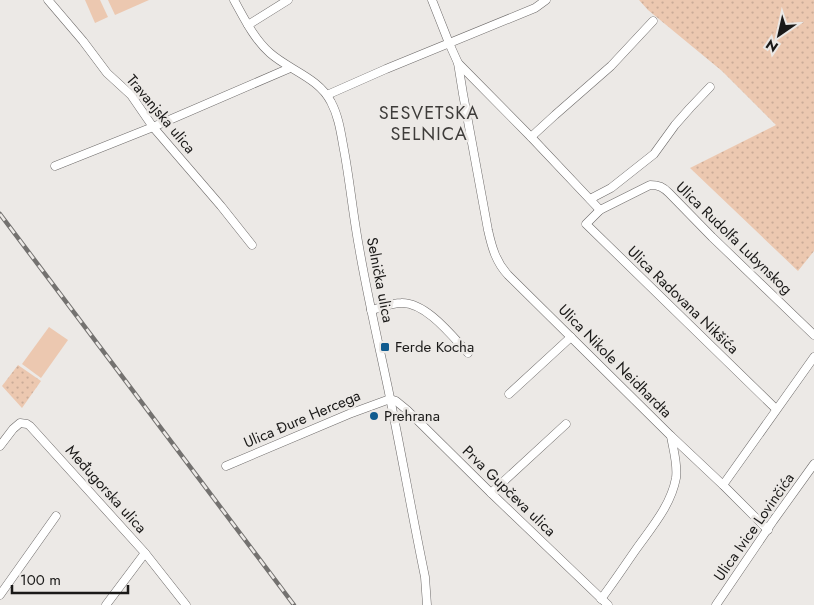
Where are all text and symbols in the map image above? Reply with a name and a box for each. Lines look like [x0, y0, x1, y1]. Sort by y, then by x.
north arrow [754, 10, 804, 60]
text: N [762, 34, 782, 57]
street label: Travanjska ulica [121, 70, 201, 158]
district label: SESVETSKA SELNICA [379, 100, 479, 147]
street label: Ulica Rudolfa Lubynskog [671, 176, 797, 300]
street label: Selnička ulica [361, 236, 399, 324]
street label: Ulica Radovana Nikšića [622, 241, 744, 359]
street label: Ulica Nikole Neidhardta [553, 299, 677, 423]
place label: Ferde Kocha [395, 336, 474, 358]
marker: Ferde Kocha [379, 341, 391, 353]
street label: Ulica Đure Hercega [240, 384, 364, 454]
place label: Prehrana [384, 405, 440, 427]
marker: Prehrana [368, 410, 380, 422]
street label: Međugorska ulica [60, 440, 152, 538]
street label: Prva Gupčeva ulica [457, 441, 561, 541]
street label: Ulica Ivice Lovinčića [708, 468, 800, 586]
scale bar [12, 562, 129, 594]
text: 100 m [20, 569, 61, 591]

